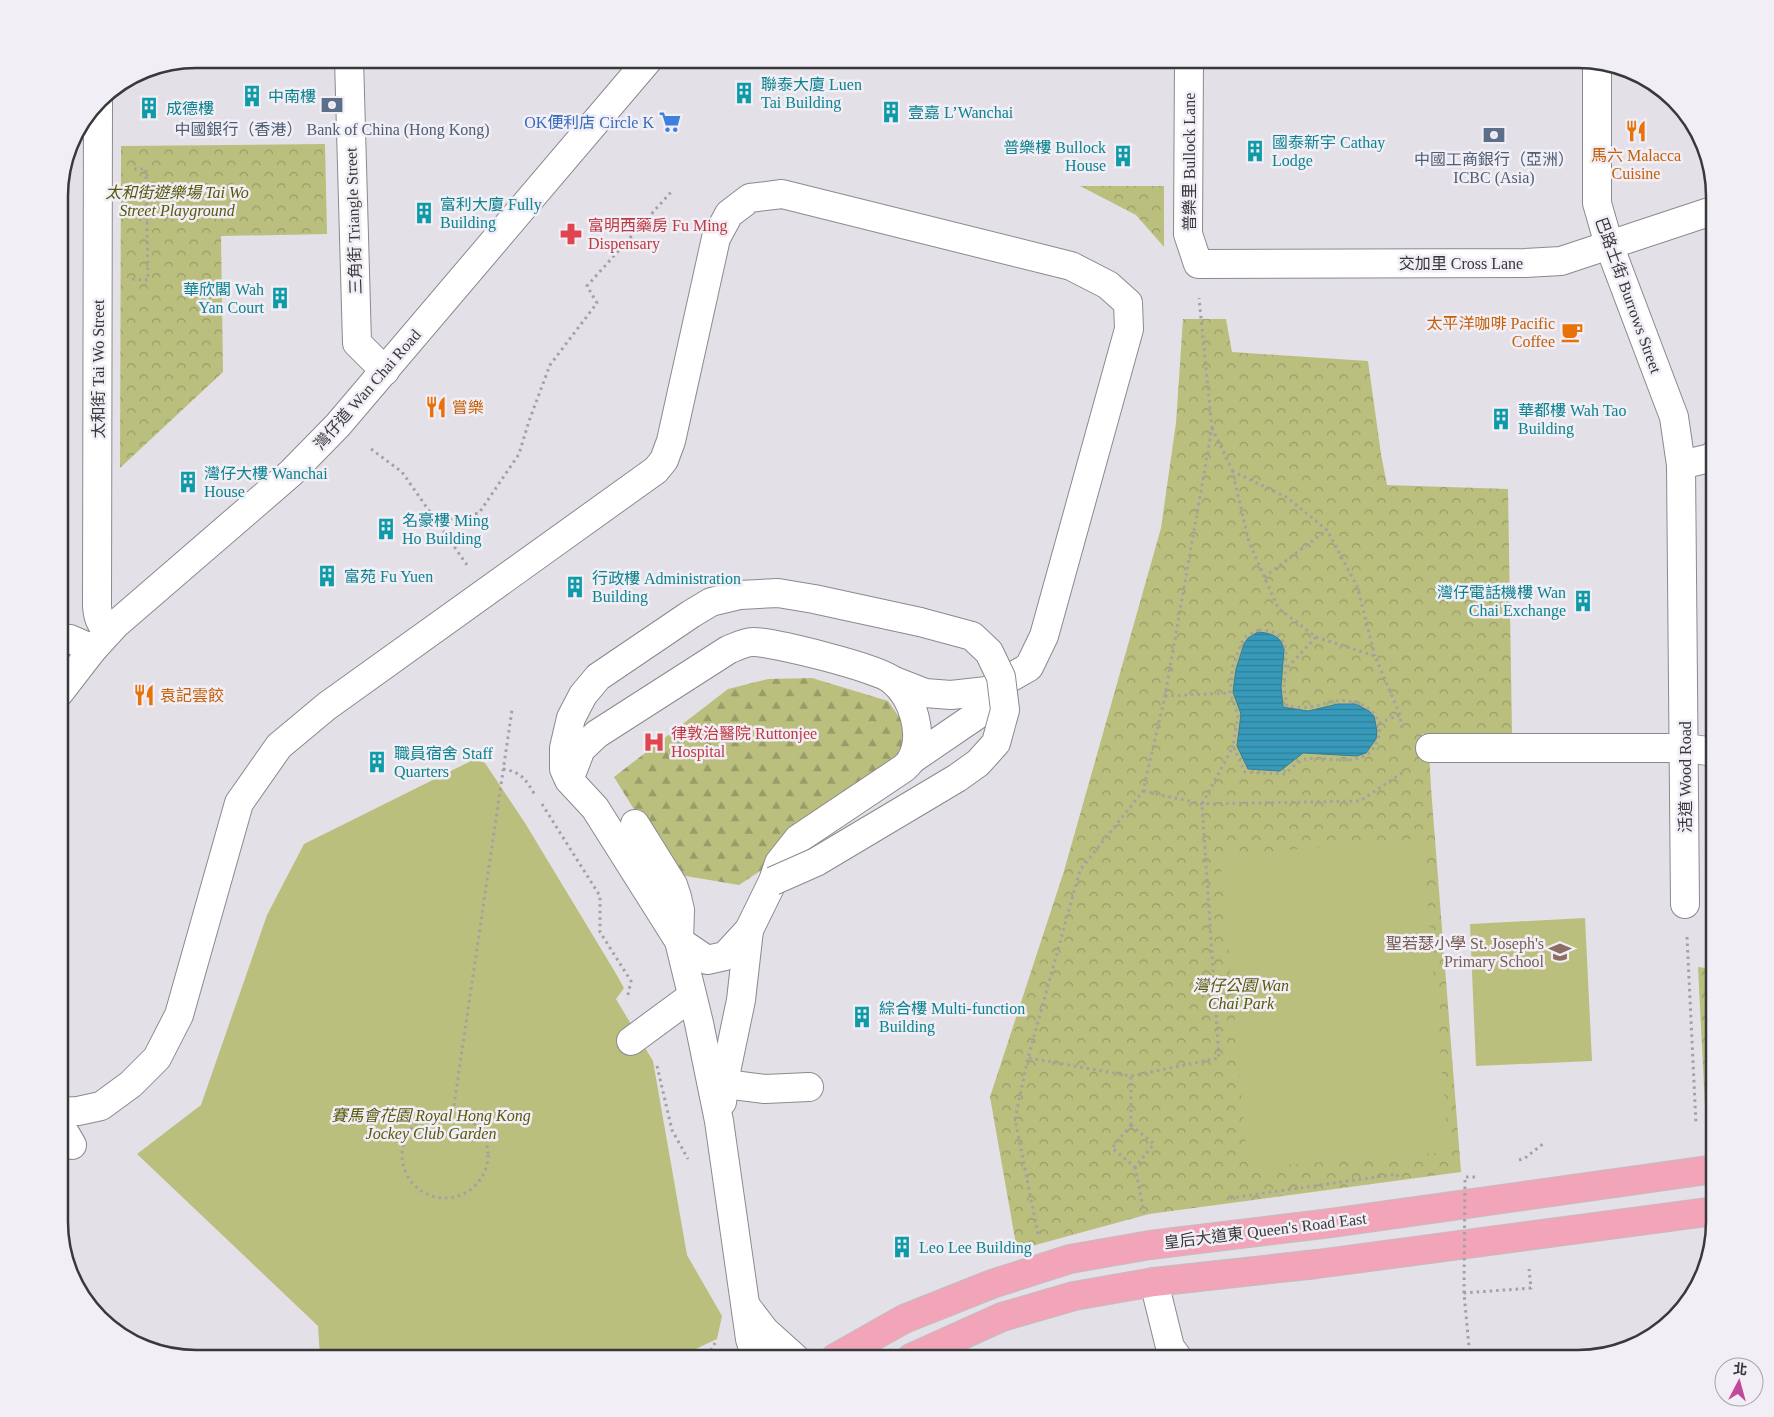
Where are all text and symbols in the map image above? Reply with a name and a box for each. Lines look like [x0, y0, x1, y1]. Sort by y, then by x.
place label: 聯泰大廈 Luen Tai Building [761, 76, 862, 112]
building icon: 聯泰大廈 Luen Tai Building [731, 80, 757, 106]
building icon: 中南樓 [239, 83, 265, 109]
place label: 中南樓 [268, 88, 316, 105]
bank icon: 中國銀行（香港） Bank of China (Hong Kong) [319, 92, 345, 118]
street label: 普樂里 Bullock Lane [1181, 93, 1198, 231]
building icon: 成德樓 [136, 95, 162, 121]
building icon: 壹嘉 L’Wanchai [878, 99, 904, 125]
place label: 成德樓 [166, 100, 214, 117]
place label: 壹嘉 L’Wanchai [908, 104, 1014, 121]
supermarket icon: OK便利店 Circle K [657, 109, 683, 135]
place label: OK便利店 Circle K [524, 114, 654, 131]
restaurant icon: 馬六 Malacca Cuisine [1623, 118, 1649, 144]
place label: 中國銀行（香港） Bank of China (Hong Kong) [174, 121, 490, 139]
bank icon: 中國工商銀行（亞洲） ICBC (Asia) [1481, 122, 1507, 148]
place label: 國泰新宇 Cathay Lodge [1272, 134, 1385, 170]
building icon: 國泰新宇 Cathay Lodge [1242, 138, 1268, 164]
place label: 普樂樓 Bullock House [1003, 139, 1106, 174]
building icon: 普樂樓 Bullock House [1110, 143, 1136, 169]
street label: 三角街 Triangle Street [342, 147, 366, 295]
place label: 馬六 Malacca Cuisine [1591, 147, 1681, 182]
place label: 中國工商銀行（亞洲） ICBC (Asia) [1414, 151, 1574, 187]
park label: 太和街遊樂場 Tai Wo Street Playground [105, 184, 249, 220]
place label: 富利大廈 Fully Building [440, 196, 542, 232]
building icon: 富利大廈 Fully Building [411, 200, 437, 226]
street label: 巴路士街 Burrows Street [1592, 215, 1665, 376]
place label: 富明西藥房 Fu Ming Dispensary [588, 217, 728, 253]
pharmacy icon: 富明西藥房 Fu Ming Dispensary [558, 221, 584, 247]
street label: 交加里 Cross Lane [1399, 255, 1523, 272]
place label: 華欣閣 Wah Yan Court [183, 281, 265, 316]
building icon: 華欣閣 Wah Yan Court [267, 285, 293, 311]
street label: 太和街 Tai Wo Street [90, 299, 107, 439]
place label: 太平洋咖啡 Pacific Coffee [1427, 315, 1555, 350]
cafe icon: 太平洋咖啡 Pacific Coffee [1559, 319, 1585, 345]
street label: 灣仔道 Wan Chai Road [311, 326, 424, 453]
restaurant icon: 嘗樂 [423, 394, 449, 420]
place label: 嘗樂 [452, 399, 484, 416]
place label: 華都樓 Wah Tao Building [1518, 402, 1626, 438]
building icon: 華都樓 Wah Tao Building [1488, 406, 1514, 432]
place label: 灣仔大樓 Wanchai House [204, 465, 328, 500]
building icon: 灣仔大樓 Wanchai House [175, 469, 201, 495]
place label: 名豪樓 Ming Ho Building [402, 512, 489, 548]
building icon: 名豪樓 Ming Ho Building [373, 516, 399, 542]
building icon: 富苑 Fu Yuen [314, 563, 340, 589]
place label: 富苑 Fu Yuen [344, 568, 433, 585]
place label: 行政樓 Administration Building [592, 570, 741, 606]
building icon: 行政樓 Administration Building [562, 574, 588, 600]
place label: 灣仔電話機樓 Wan Chai Exchange [1437, 584, 1566, 620]
building icon: 灣仔電話機樓 Wan Chai Exchange [1570, 588, 1596, 614]
restaurant icon: 袁記雲餃 [131, 682, 157, 708]
place label: 袁記雲餃 [160, 687, 224, 704]
street label: 活道 Wood Road [1677, 721, 1694, 833]
place label: 律敦治醫院 Ruttonjee Hospital [671, 725, 817, 761]
hospital icon: 律敦治醫院 Ruttonjee Hospital [641, 729, 667, 755]
place label: 職員宿舍 Staff Quarters [394, 745, 493, 780]
building icon: 職員宿舍 Staff Quarters [364, 749, 390, 775]
place label: 聖若瑟小學 St. Joseph's Primary School [1386, 935, 1545, 971]
school or university icon: 聖若瑟小學 St. Joseph's Primary School [1547, 939, 1573, 965]
park label: 灣仔公園 Wan Chai Park [1193, 977, 1289, 1012]
place label: 綜合樓 Multi-function Building [879, 1000, 1025, 1036]
building icon: 綜合樓 Multi-function Building [849, 1004, 875, 1030]
park label: 賽馬會花園 Royal Hong Kong Jockey Club Garden [331, 1107, 531, 1143]
street label: 皇后大道東 Queen's Road East [1163, 1210, 1368, 1251]
building icon: Leo Lee Building [889, 1234, 915, 1260]
place label: Leo Lee Building [919, 1239, 1032, 1257]
north arrow [1714, 1357, 1764, 1407]
text: 北 [1733, 1361, 1748, 1378]

